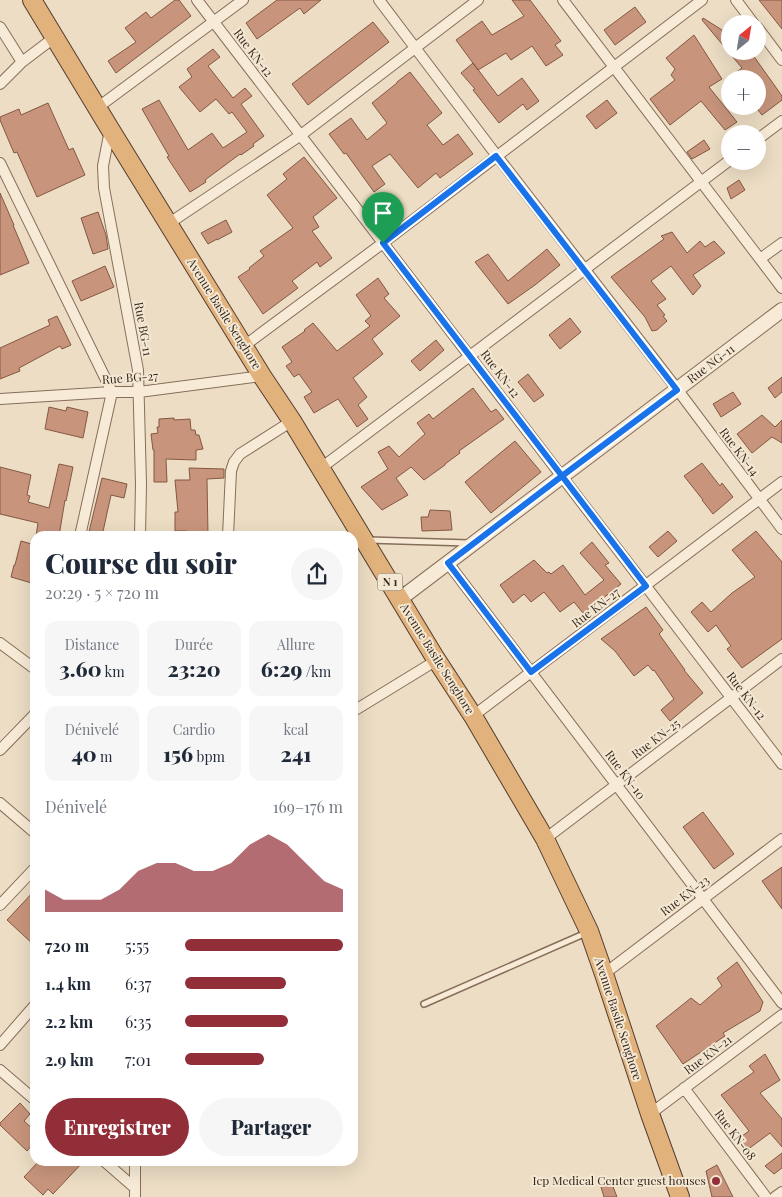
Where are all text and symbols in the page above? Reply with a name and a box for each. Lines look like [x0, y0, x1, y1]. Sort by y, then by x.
north arrow [721, 15, 766, 60]
map controls [721, 15, 766, 170]
street label: Rue KN-12 [231, 25, 277, 80]
button: + [721, 70, 766, 115]
button: − [721, 125, 766, 170]
pin [362, 192, 404, 243]
icon: arrive [369, 199, 397, 227]
street label: Avenue Basile Senghore [184, 254, 266, 372]
street label: Rue BG-11 [131, 301, 157, 358]
street label: Rue NG-11 [683, 340, 738, 386]
street label: Rue KN-12 [478, 346, 524, 401]
street label: Rue BG-27 [101, 367, 159, 387]
street label: Rue KN-14 [716, 424, 763, 479]
text: Course du soir [45, 544, 237, 581]
button: share [291, 548, 343, 600]
road number: N 1 [378, 574, 402, 590]
text: 20:29 · 5 × 720 m [45, 582, 159, 603]
street label: Rue KN-27 [568, 584, 623, 631]
street label: Avenue Basile Senghore [397, 599, 479, 717]
text: Distance [65, 635, 119, 654]
text: Durée [175, 635, 213, 654]
text: Allure [277, 635, 315, 654]
text: 3.60 [59, 654, 102, 682]
text: 23:20 [167, 654, 221, 682]
text: 6:29 [261, 654, 302, 682]
text: km [102, 662, 125, 681]
text: /km [302, 662, 331, 681]
street label: Rue KN-12 [724, 668, 770, 723]
street label: Rue KN-25 [628, 715, 683, 762]
text: Dénivelé [65, 720, 119, 739]
text: Cardio [173, 720, 215, 739]
text: kcal [283, 720, 309, 739]
text: 40 [71, 739, 97, 767]
text: 156 [163, 739, 193, 767]
text: 241 [281, 739, 311, 767]
text: m [97, 747, 113, 766]
text: bpm [193, 747, 225, 766]
street label: Rue KN-10 [602, 747, 650, 802]
text: Dénivelé [45, 796, 107, 817]
text: 169–176 m [273, 796, 343, 817]
street label: Rue KN-23 [657, 872, 712, 919]
text: 720 m [45, 935, 89, 956]
text: 5:55 [125, 935, 149, 956]
street label: Avenue Basile Senghore [591, 954, 646, 1082]
text: 1.4 km [45, 973, 91, 994]
text: 6:37 [125, 973, 151, 994]
text: 2.2 km [45, 1011, 93, 1032]
text: 6:35 [125, 1011, 151, 1032]
street label: Rue KN-21 [680, 1031, 735, 1077]
text: 2.9 km [45, 1049, 94, 1070]
text: 7:01 [125, 1049, 151, 1070]
button: Enregistrer [45, 1098, 189, 1156]
button: Partager [199, 1098, 343, 1156]
street label: Rue KN-08 [712, 1106, 760, 1163]
place label: Icp Medical Center guest houses [533, 1172, 706, 1188]
marker: Icp Medical Center guest houses [710, 1175, 722, 1187]

